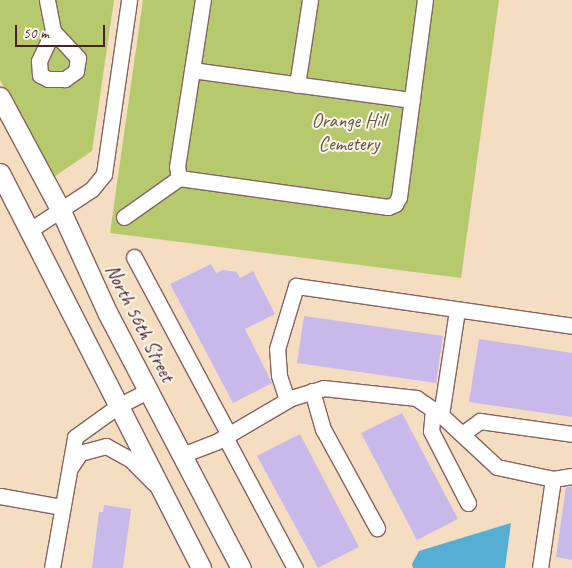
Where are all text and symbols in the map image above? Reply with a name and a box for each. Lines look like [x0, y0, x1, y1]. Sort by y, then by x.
scale bar [18, 15, 108, 47]
text: 50 m [23, 24, 49, 43]
park label: Orange Hill Cemetery [311, 108, 387, 155]
street label: North 56th Street [100, 260, 180, 386]

